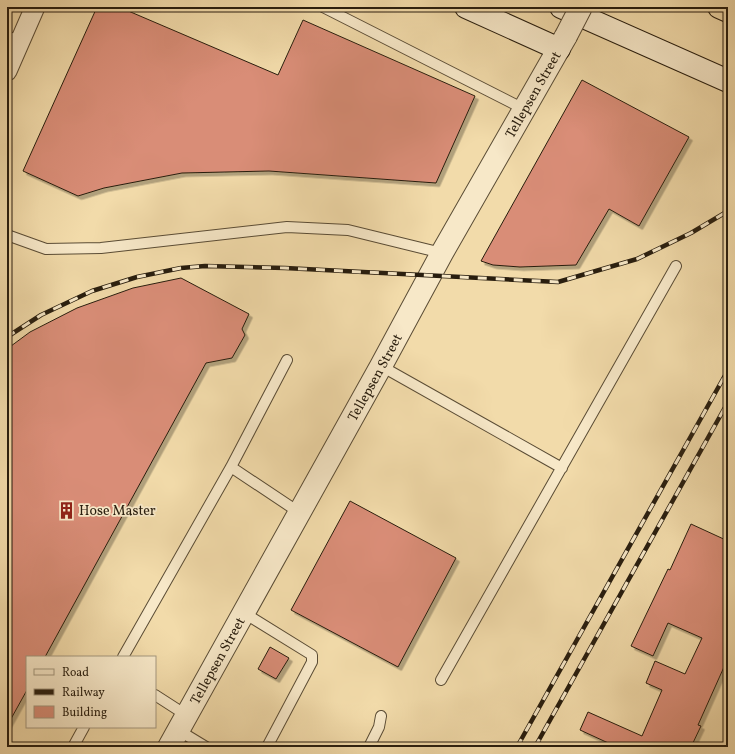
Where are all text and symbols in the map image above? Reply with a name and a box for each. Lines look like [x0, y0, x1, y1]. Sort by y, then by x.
street label: Tellepsen Street [501, 48, 566, 142]
street label: Tellepsen Street [344, 331, 408, 425]
building icon: Hose Master [56, 500, 76, 520]
place label: Hose Master [79, 502, 156, 521]
street label: Tellepsen Street [186, 614, 250, 708]
legend [26, 656, 156, 728]
text: Road [62, 665, 89, 681]
text: Railway [62, 685, 105, 701]
text: Building [62, 705, 107, 721]

